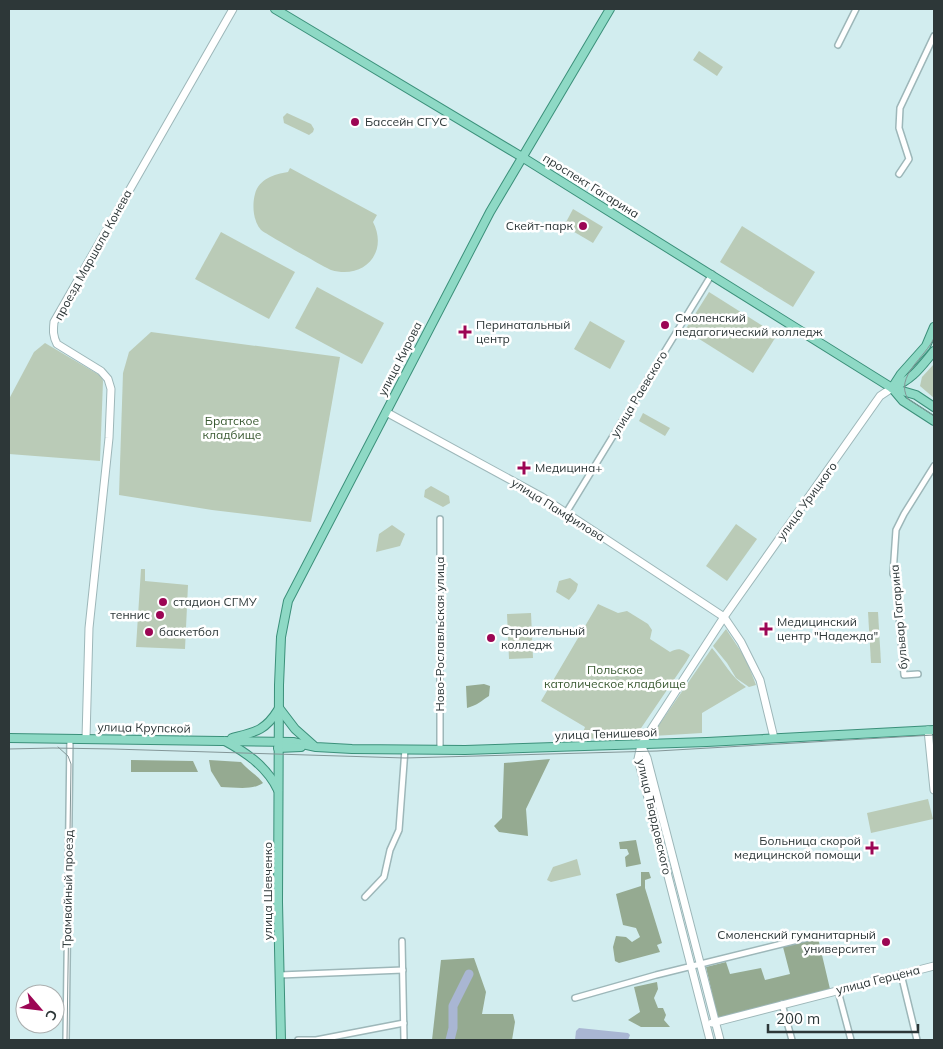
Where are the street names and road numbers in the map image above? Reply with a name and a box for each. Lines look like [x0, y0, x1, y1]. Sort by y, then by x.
street label: проспект Гагарина [541, 150, 642, 221]
street label: проезд Маршала Конева [50, 187, 135, 323]
street label: улица Кирова [374, 319, 425, 398]
street label: улица Раевского [607, 348, 670, 440]
street label: улица Урицкого [773, 459, 840, 543]
street label: улица Памфилова [509, 475, 608, 544]
street label: Ново-Рославльская улица [432, 556, 447, 712]
street label: бульвар Гагарина [886, 564, 911, 670]
street label: улица Крупской [97, 719, 191, 736]
street label: улица Тенишевой [554, 724, 658, 743]
street label: улица Твардовского [634, 757, 675, 876]
street label: Трамвайный проезд [59, 830, 76, 948]
street label: улица Шевченко [260, 842, 275, 940]
street label: улица Герцена [834, 962, 921, 997]

